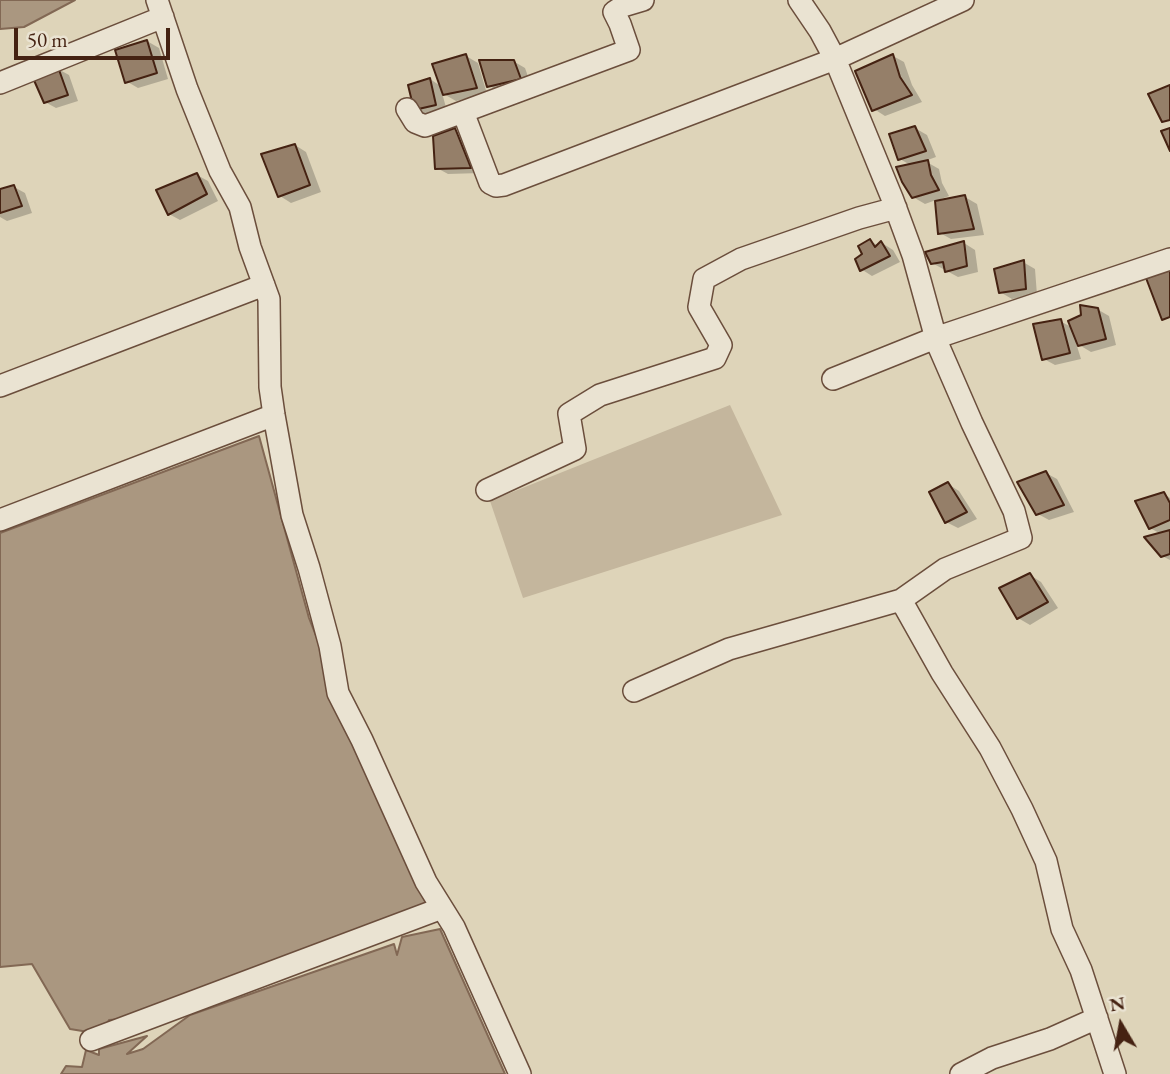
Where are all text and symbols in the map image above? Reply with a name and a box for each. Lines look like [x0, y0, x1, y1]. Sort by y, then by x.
scale bar [18, 14, 173, 58]
text: 50 m [27, 26, 68, 53]
north arrow [1086, 990, 1156, 1060]
text: N [1108, 990, 1127, 1017]

